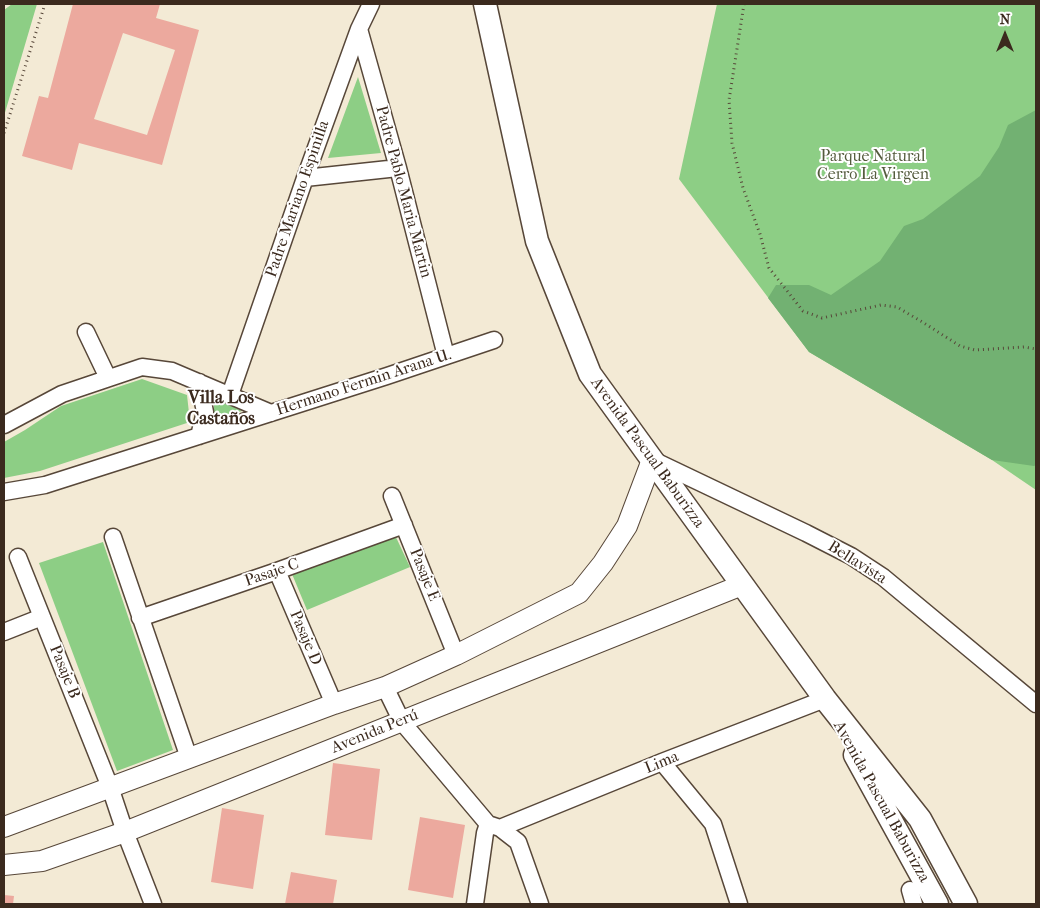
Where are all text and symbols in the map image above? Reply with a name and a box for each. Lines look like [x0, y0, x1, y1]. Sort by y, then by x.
north arrow [980, 10, 1030, 60]
text: N [1000, 11, 1010, 28]
street label: Padre Pablo Maria Martin [371, 104, 435, 280]
street label: Padre Mariano Espinilla [262, 118, 334, 280]
park label: Parque Natural Cerro La Virgen [817, 147, 929, 185]
street label: Hermano Fermin Arana U. [274, 346, 454, 420]
street label: Avenida Pascual Baburizza [586, 374, 708, 532]
district label: Villa Los Castaños [187, 388, 255, 430]
street label: Bellavista [824, 537, 890, 589]
street label: Pasaje E [405, 546, 443, 604]
street label: Pasaje C [242, 555, 302, 591]
street label: Pasaje D [285, 608, 325, 668]
street label: Pasaje B [45, 642, 83, 702]
street label: Avenida Perú [329, 706, 421, 758]
street label: Avenida Pascual Baburizza [829, 718, 933, 886]
street label: Lima [642, 748, 682, 778]

